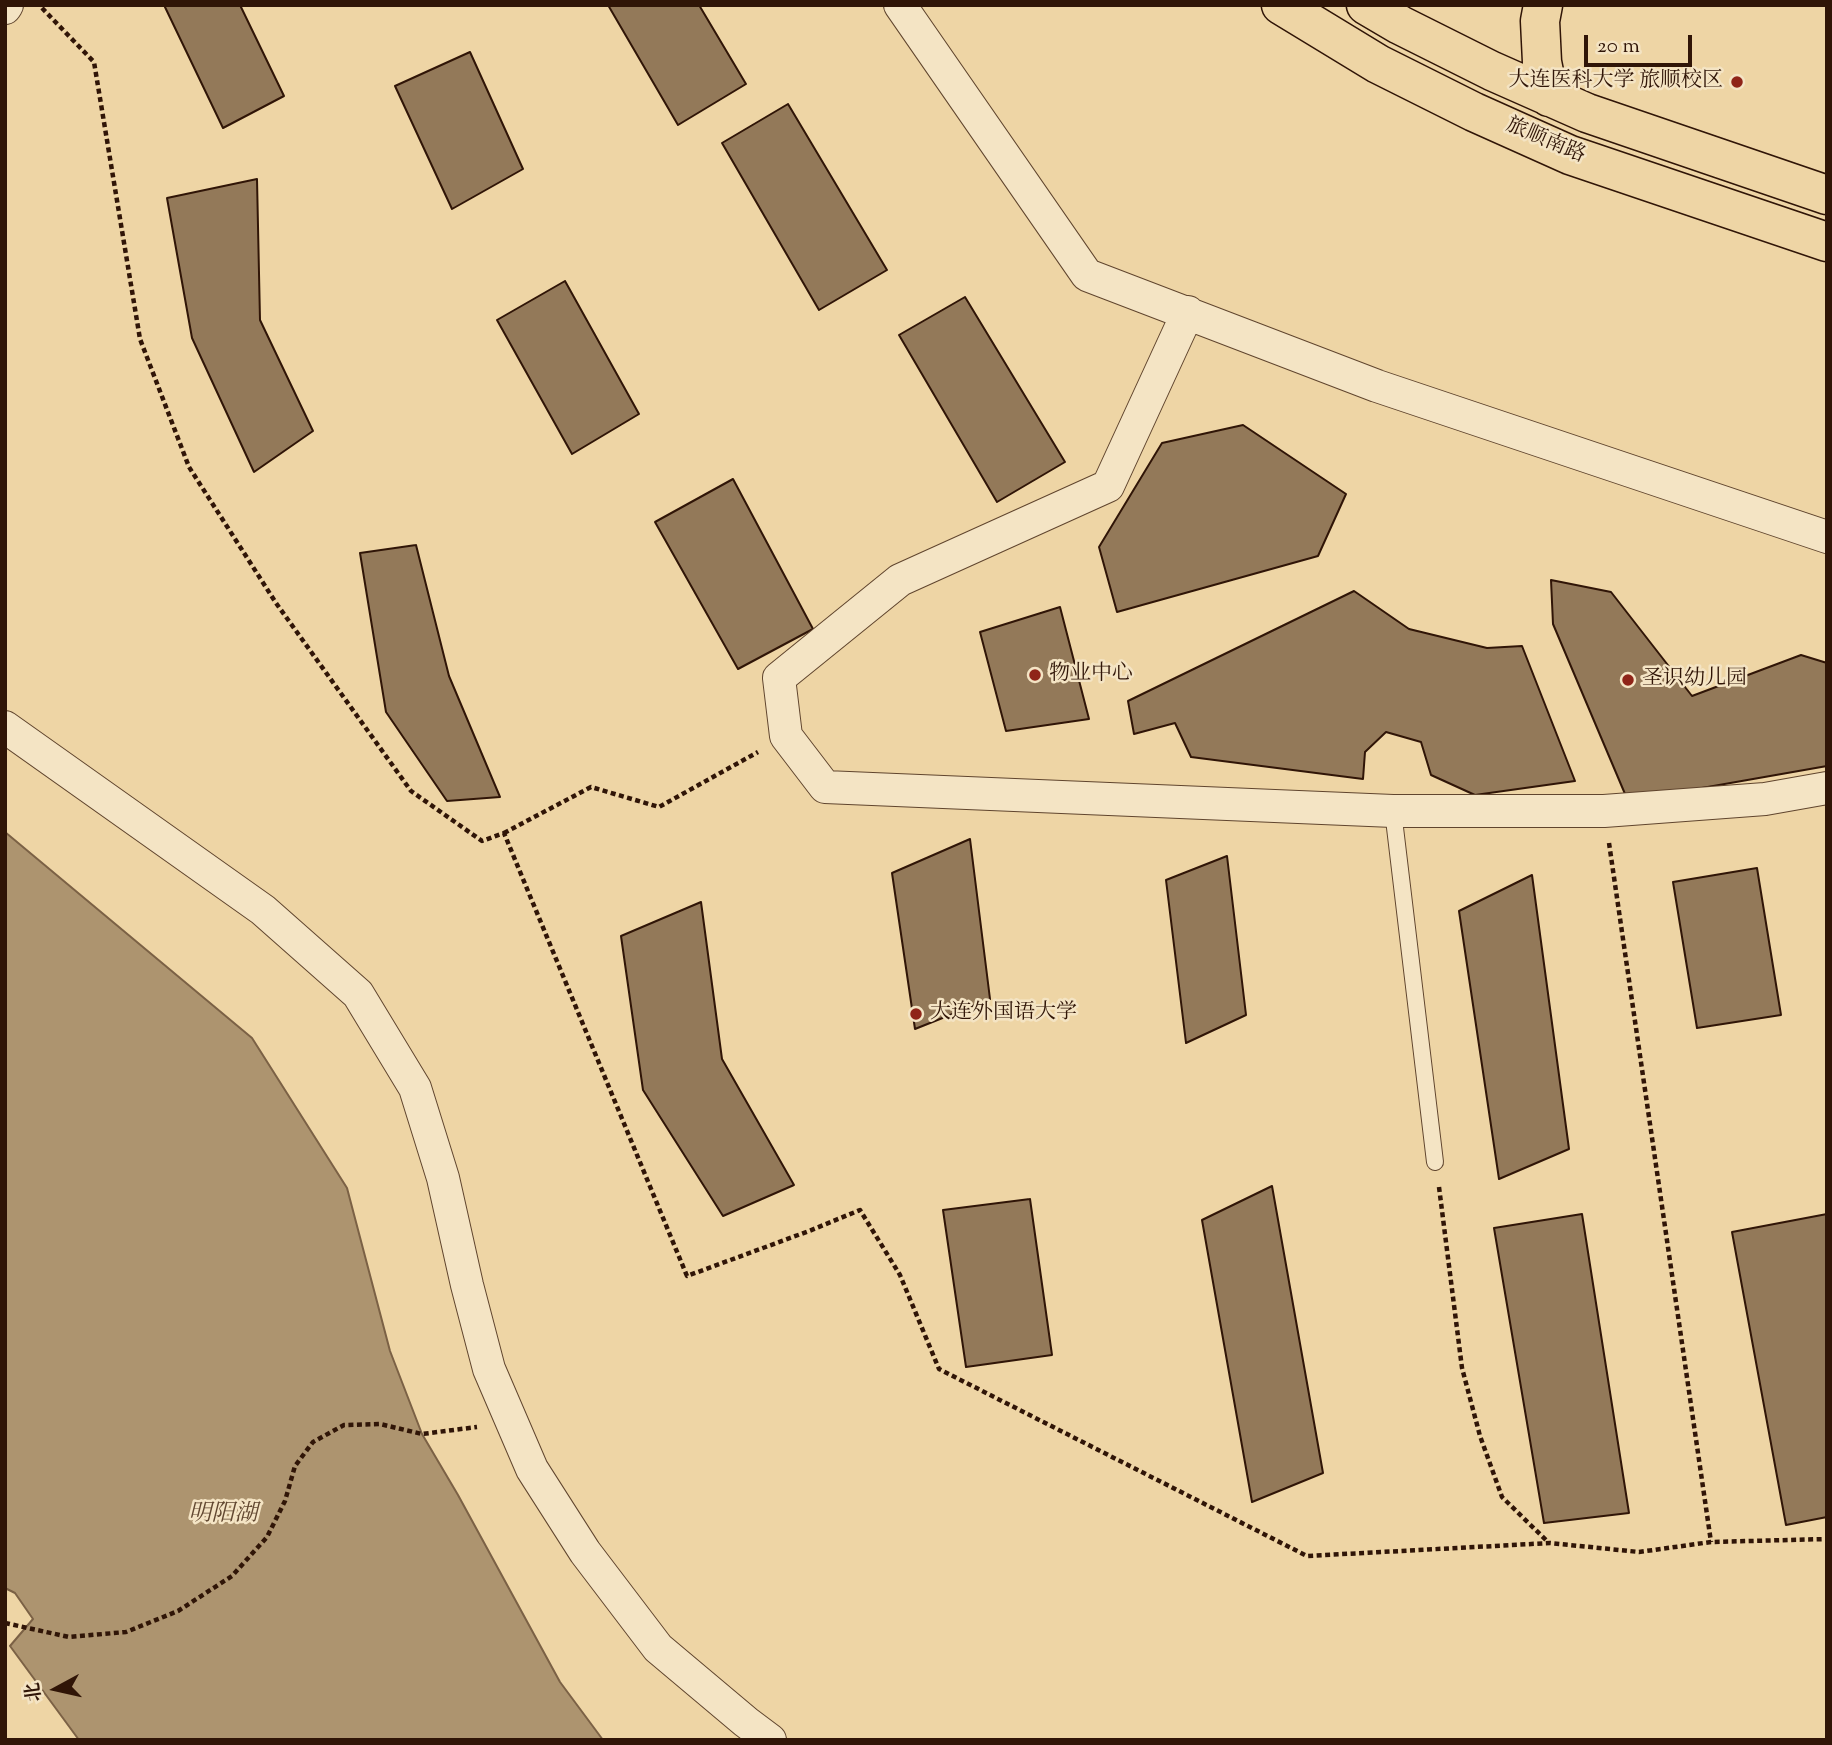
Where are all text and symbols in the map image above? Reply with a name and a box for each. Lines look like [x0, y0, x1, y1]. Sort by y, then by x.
scale bar [1587, 21, 1696, 65]
text: 20 m [1597, 32, 1640, 62]
place label: 大连医科大学 旅顺校区 [1509, 69, 1723, 95]
marker: 大连医科大学 旅顺校区 [1729, 74, 1745, 90]
street label: 旅顺南路 [1501, 114, 1589, 170]
place label: 物业中心 [1049, 662, 1133, 688]
marker: 物业中心 [1027, 667, 1043, 683]
place label: 圣识幼儿园 [1642, 667, 1747, 693]
marker: 圣识幼儿园 [1620, 672, 1636, 688]
place label: 大连外国语大学 [930, 1001, 1077, 1027]
marker: 大连外国语大学 [908, 1006, 924, 1022]
water label: 明阳湖 [189, 1502, 257, 1530]
north arrow [21, 1654, 91, 1724]
text: 北 [20, 1681, 49, 1703]

